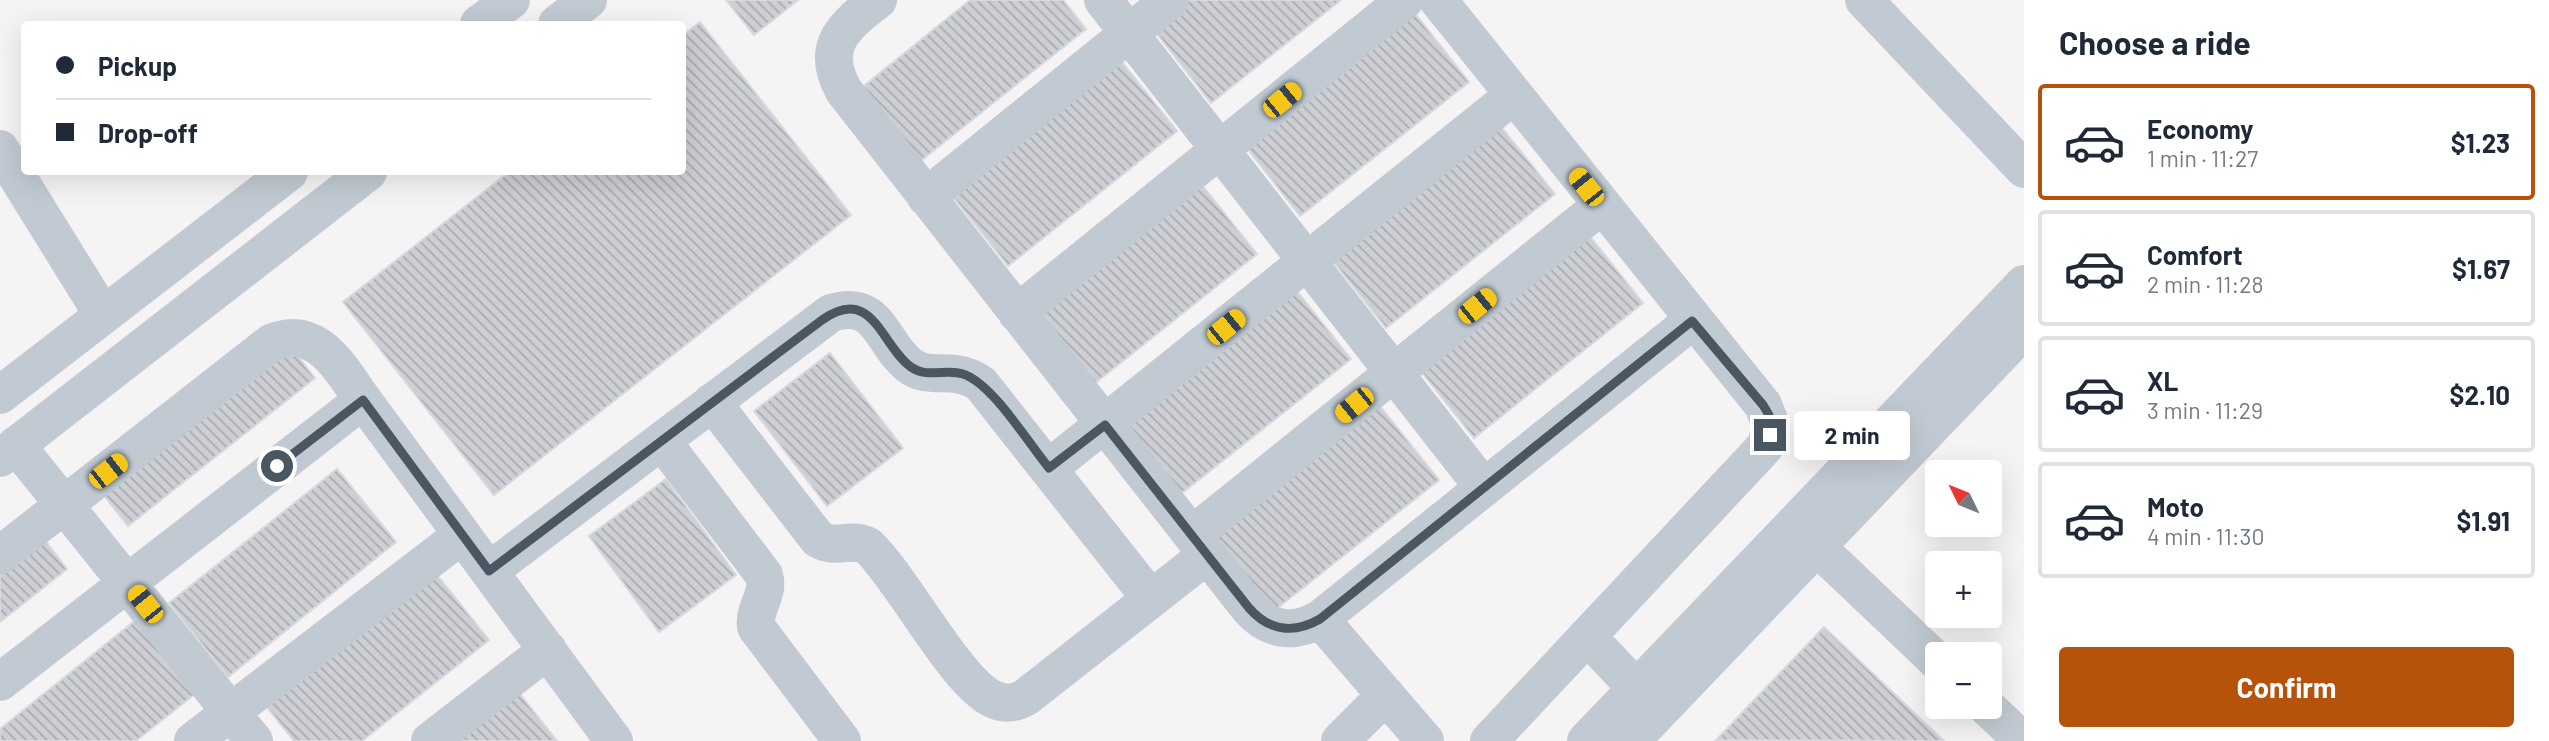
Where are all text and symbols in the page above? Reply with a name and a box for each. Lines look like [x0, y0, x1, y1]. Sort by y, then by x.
text: Choose a ride [2059, 23, 2251, 61]
text: Pickup [98, 50, 177, 81]
car [1260, 79, 1305, 121]
icon: car [2063, 111, 2126, 174]
text: Economy [2147, 113, 2253, 144]
text: Drop-off [98, 117, 198, 148]
text: $1.23 [2451, 127, 2510, 158]
text: 1 min · 11:27 [2147, 144, 2258, 172]
car [1565, 164, 1608, 210]
icon: car [2063, 237, 2126, 300]
text: Comfort [2147, 239, 2243, 270]
text: $1.67 [2452, 253, 2510, 284]
text: 2 min · 11:28 [2147, 270, 2264, 298]
car [1455, 285, 1500, 327]
car [1204, 306, 1249, 348]
icon: car [2063, 363, 2126, 426]
text: XL [2147, 365, 2178, 396]
text: $2.10 [2450, 379, 2510, 410]
car [1332, 384, 1377, 426]
text: 3 min · 11:29 [2147, 396, 2263, 424]
callout: 2 min [1795, 410, 1910, 460]
route end [1754, 419, 1786, 451]
text: 2 min [1824, 421, 1880, 449]
car [85, 450, 132, 492]
route start [261, 450, 293, 482]
north arrow [1925, 460, 2002, 537]
map controls [1925, 460, 2002, 719]
icon: car [2063, 489, 2126, 552]
text: Moto [2147, 491, 2204, 522]
text: $1.91 [2456, 505, 2510, 536]
text: 4 min · 11:30 [2147, 522, 2264, 550]
button: + [1925, 551, 2002, 628]
car [124, 581, 167, 627]
button: − [1925, 642, 2002, 719]
button: Confirm [2059, 647, 2514, 727]

